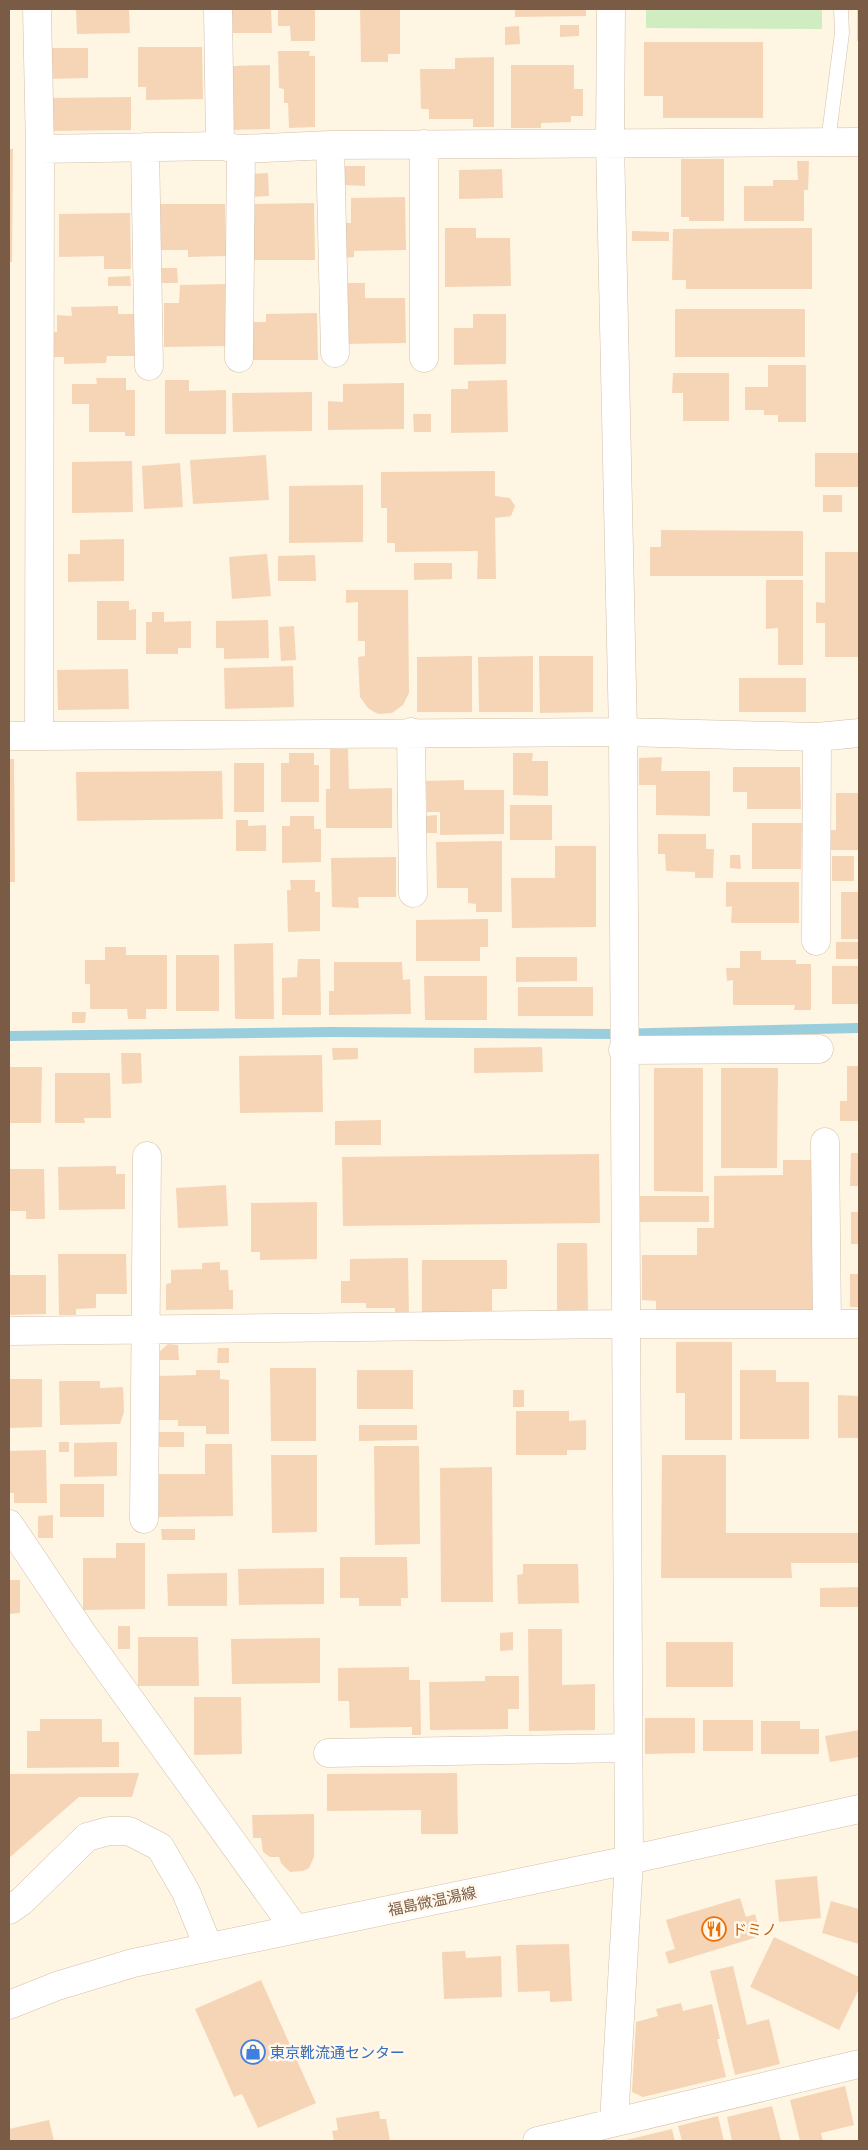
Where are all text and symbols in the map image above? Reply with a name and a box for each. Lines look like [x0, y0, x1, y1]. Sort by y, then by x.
street label: 福島微温湯線 [386, 1883, 478, 1919]
restaurant icon: ドミノ [701, 1916, 727, 1942]
place label: ドミノ [732, 1921, 777, 1938]
shop icon: 東京靴流通センター [240, 2039, 266, 2065]
place label: 東京靴流通センター [270, 2044, 405, 2061]

